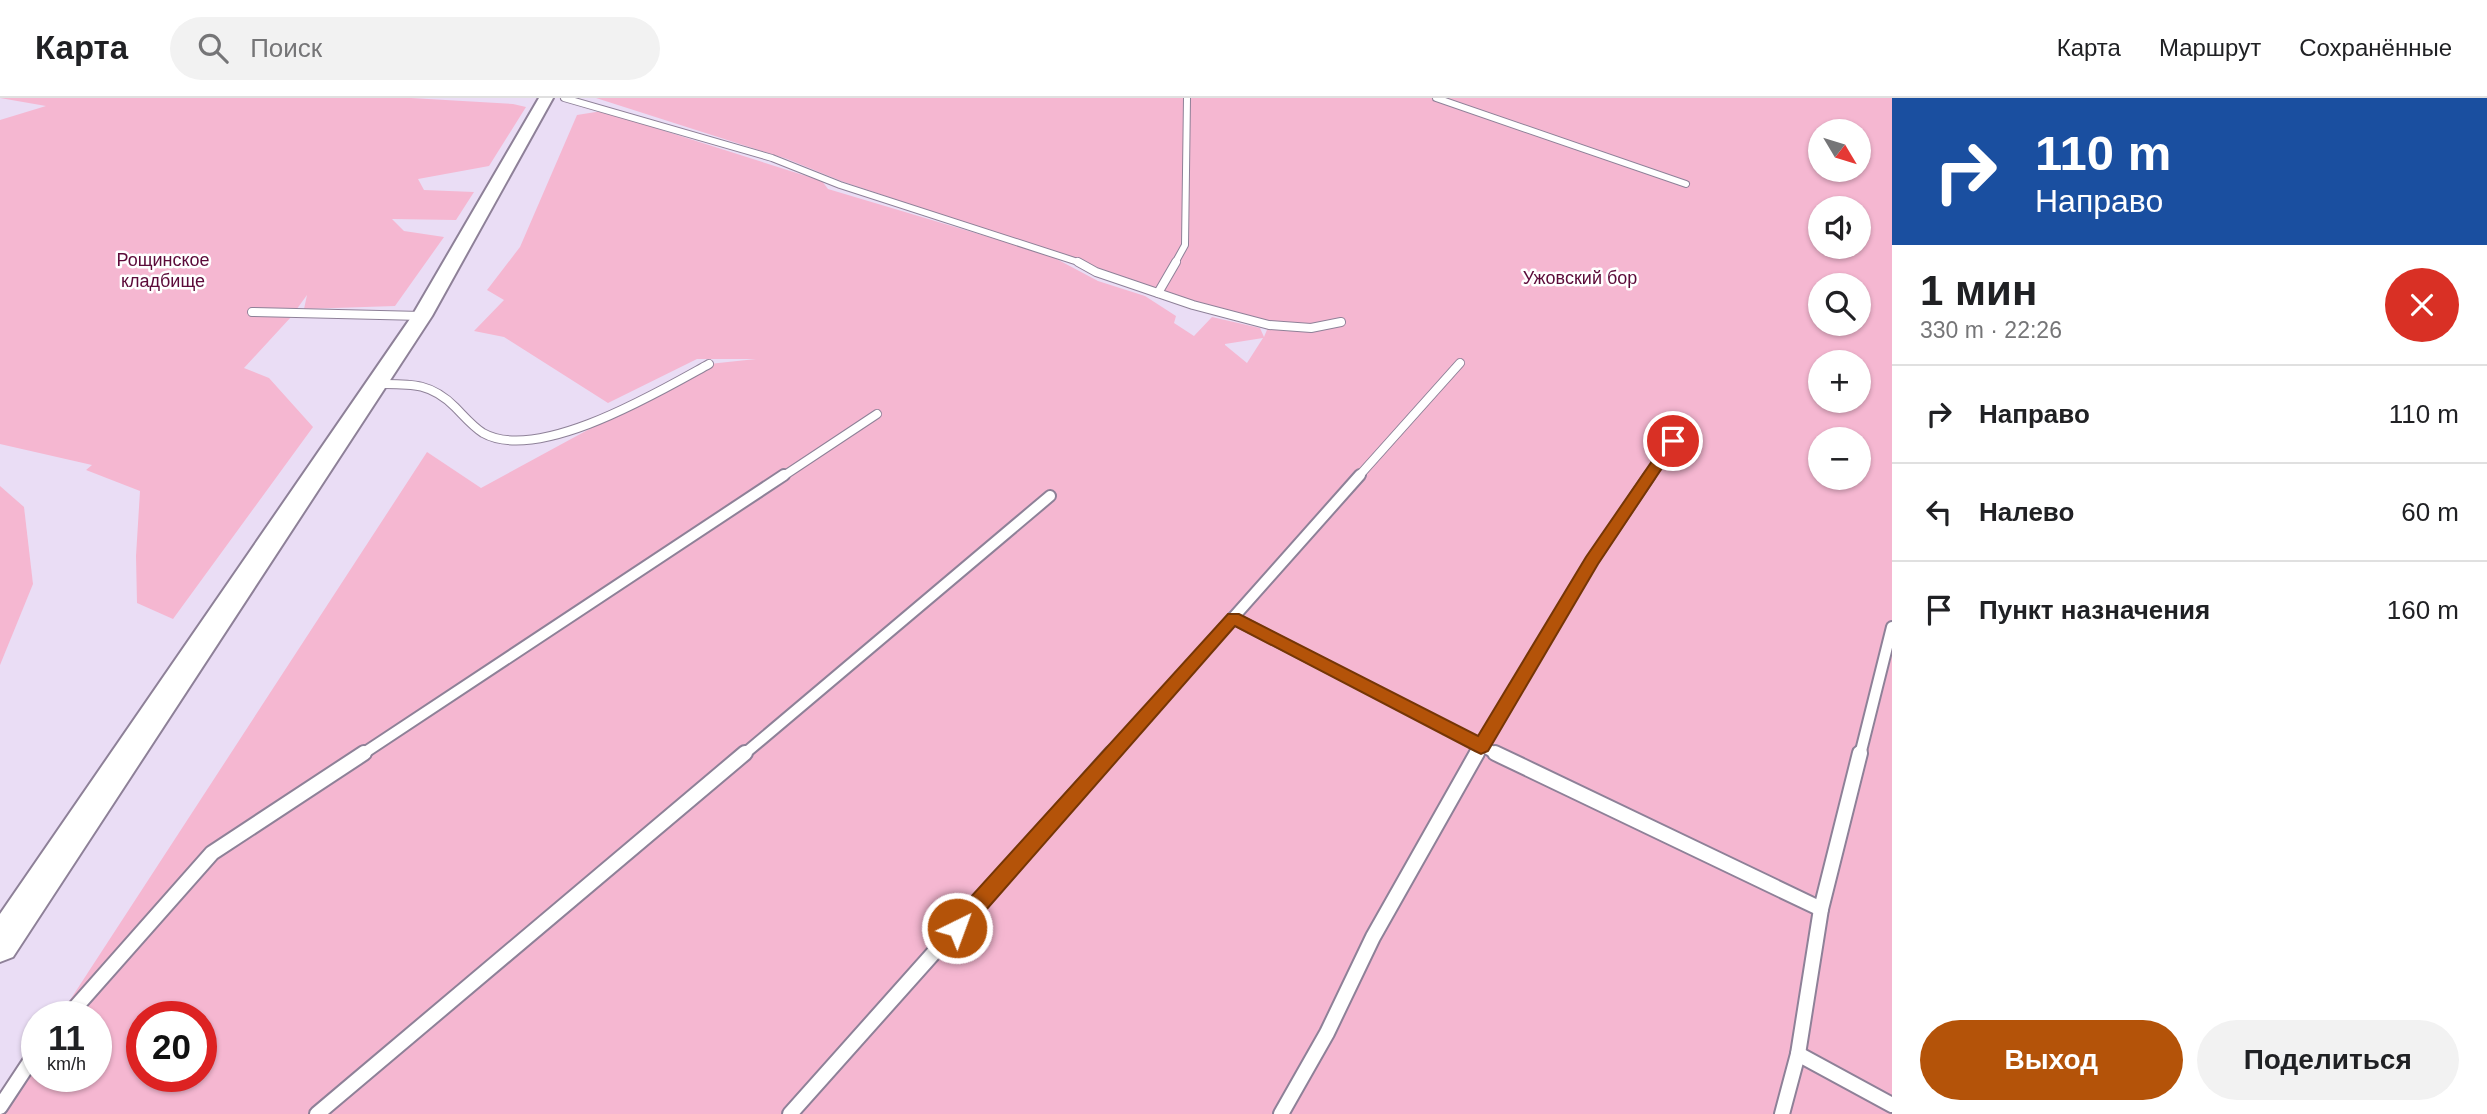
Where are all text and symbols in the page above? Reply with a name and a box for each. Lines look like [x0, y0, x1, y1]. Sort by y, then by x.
search box [170, 17, 660, 80]
text: Карта [35, 29, 128, 66]
icon: search [194, 29, 232, 67]
text: Поиск [250, 33, 322, 63]
text: Карта [2057, 34, 2121, 61]
text: Маршрут [2159, 34, 2261, 61]
text: Сохранённые [2299, 34, 2452, 61]
north arrow [1808, 119, 1871, 182]
map controls [1808, 119, 1871, 490]
icon: right [1920, 126, 2011, 217]
text: 110 m [2035, 126, 2171, 180]
text: Направо [2035, 183, 2163, 219]
button: sound [1808, 196, 1871, 259]
park label: Рощинское кладбище [116, 250, 210, 291]
text: 1 мин [1920, 267, 2037, 314]
park label: Ужовский бор [1523, 268, 1637, 288]
button: close [2385, 268, 2459, 342]
button: search [1808, 273, 1871, 336]
text: 330 m · 22:26 [1920, 317, 2062, 343]
button: + [1808, 350, 1871, 413]
icon: right [1920, 395, 1958, 433]
text: Направо [1979, 399, 2090, 429]
text: 110 m [2389, 399, 2459, 429]
pin [1643, 411, 1703, 471]
icon: arrive [1654, 422, 1692, 460]
button: − [1808, 427, 1871, 490]
icon: left [1920, 493, 1958, 531]
text: Налево [1979, 497, 2074, 527]
text: 60 m [2401, 497, 2459, 527]
icon: arrive [1920, 591, 1958, 629]
text: Пункт назначения [1979, 595, 2210, 625]
text: 160 m [2387, 595, 2459, 625]
position arrow [920, 891, 994, 965]
speed limit sign: 20 [126, 1001, 217, 1092]
text: 11 [48, 1018, 85, 1057]
button: Выход [1920, 1020, 2183, 1100]
button: Поделиться [2197, 1020, 2459, 1100]
text: km/h [47, 1054, 86, 1074]

